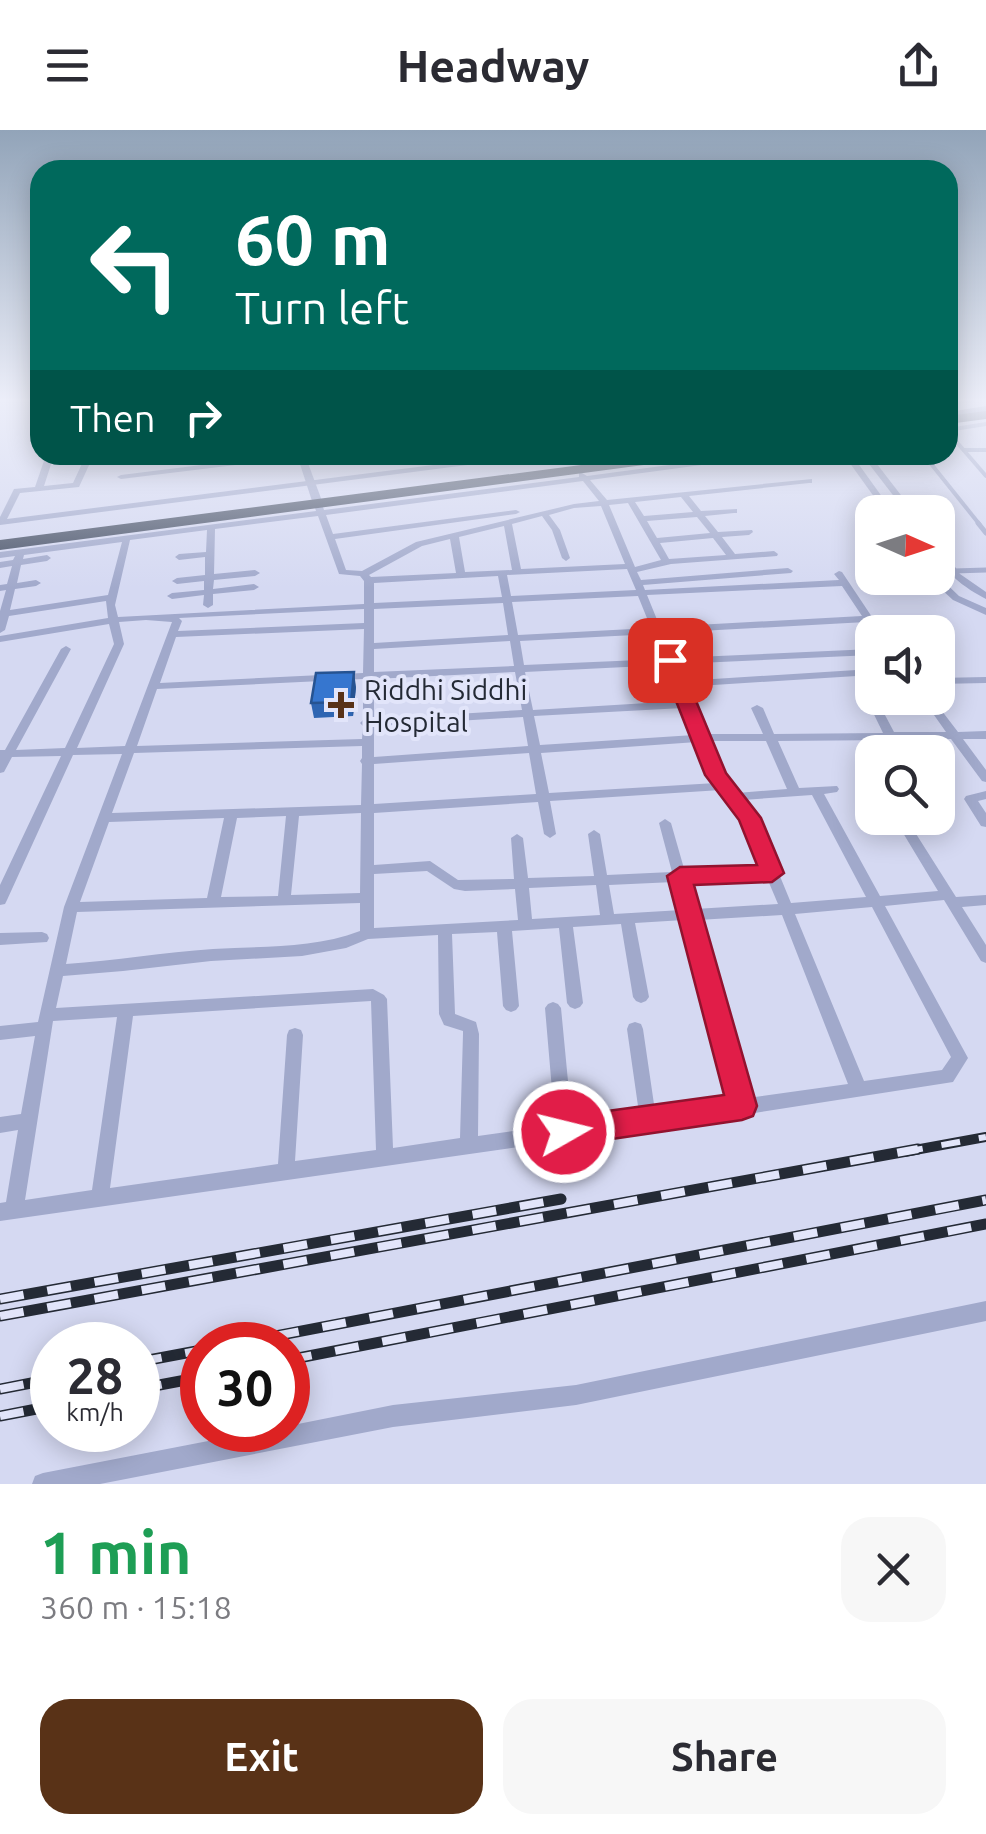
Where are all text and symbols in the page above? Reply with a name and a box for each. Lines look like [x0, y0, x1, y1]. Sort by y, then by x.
icon: menu [40, 38, 95, 93]
icon: share [891, 38, 946, 93]
text: Headway [397, 40, 589, 91]
icon: left [70, 200, 200, 330]
text: 60 m [235, 200, 391, 278]
text: Turn left [235, 282, 409, 333]
icon: right [176, 390, 231, 445]
text: Then [70, 397, 156, 439]
north arrow [855, 495, 955, 595]
map controls [855, 495, 955, 835]
button: sound [855, 615, 955, 715]
pin [628, 618, 713, 703]
icon: arrive [643, 633, 698, 688]
place label: Riddhi Siddhi Hospital [364, 674, 527, 737]
marker: Riddhi Siddhi Hospital [328, 692, 354, 718]
button: search [855, 735, 955, 835]
position arrow [512, 1080, 616, 1184]
speed limit sign: 30 [180, 1322, 310, 1452]
text: 28 [67, 1347, 123, 1403]
text: km/h [66, 1398, 124, 1426]
button: close [841, 1517, 946, 1622]
text: 1 min [40, 1518, 192, 1585]
text: 360 m · 15:18 [40, 1589, 232, 1625]
button: Exit [40, 1699, 483, 1814]
button: Share [503, 1699, 946, 1814]

